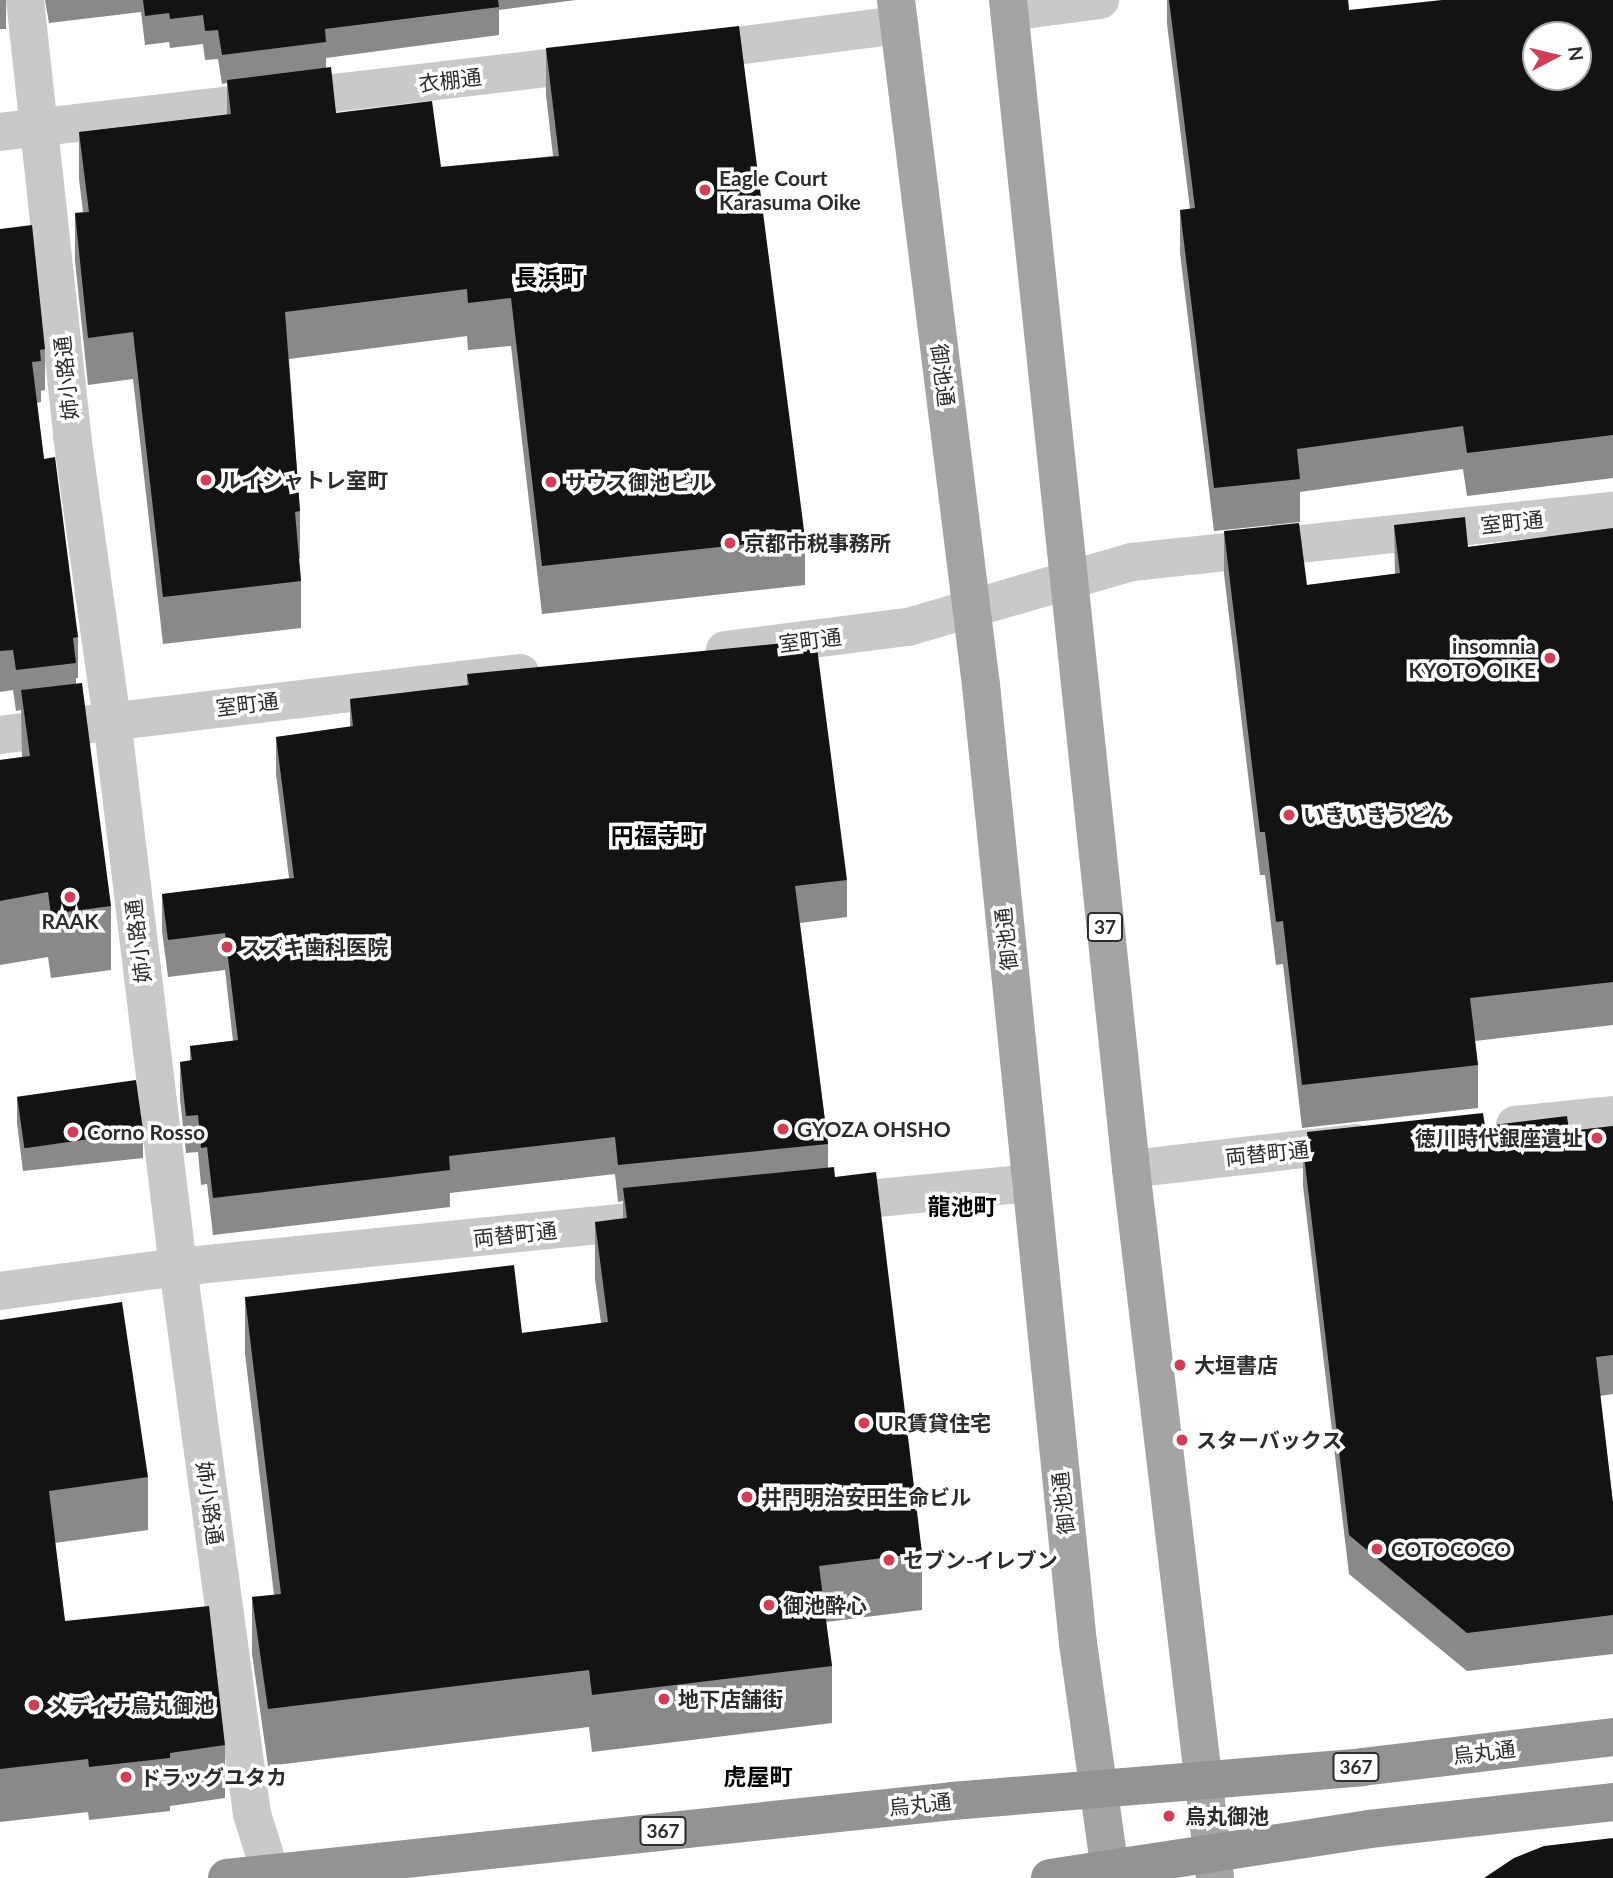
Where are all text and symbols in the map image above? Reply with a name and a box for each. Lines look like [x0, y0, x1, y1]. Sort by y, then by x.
north arrow [1522, 21, 1592, 91]
text: N [1564, 45, 1589, 62]
street label: 衣棚通 [417, 64, 483, 96]
place label: Eagle Court Karasuma Oike [719, 165, 861, 215]
marker: Eagle Court Karasuma Oike [697, 182, 713, 198]
district label: 長浜町 [515, 263, 583, 291]
street label: 姉小路通 [49, 335, 83, 421]
street label: 御池通 [927, 342, 959, 408]
place label: ルイシャトレ室町 [220, 467, 388, 493]
place label: サウス御池ビル [565, 469, 712, 495]
marker: ルイシャトレ室町 [198, 472, 214, 488]
marker: サウス御池ビル [543, 474, 559, 490]
street label: 室町通 [1479, 506, 1545, 538]
place label: 京都市税事務所 [744, 530, 891, 556]
marker: 京都市税事務所 [722, 535, 738, 551]
street label: 室町通 [777, 624, 843, 656]
place label: insomnia KYOTO OIKE [1409, 633, 1536, 683]
marker: insomnia KYOTO OIKE [1542, 650, 1558, 666]
street label: 室町通 [214, 688, 280, 720]
place label: いきいきうどん [1303, 802, 1450, 828]
marker: いきいきうどん [1281, 807, 1297, 823]
district label: 円福寺町 [611, 821, 703, 849]
marker: RAAK [62, 889, 78, 905]
street label: 姉小路通 [120, 898, 156, 984]
street label: 御池通 [990, 906, 1022, 972]
place label: RAAK [41, 908, 99, 934]
road number: 37 [1086, 911, 1124, 942]
place label: スズキ歯科医院 [241, 934, 388, 960]
marker: スズキ歯科医院 [219, 939, 235, 955]
place label: GYOZA OHSHO [797, 1116, 951, 1142]
place label: Corno Rosso [87, 1119, 205, 1145]
marker: GYOZA OHSHO [775, 1121, 791, 1137]
marker: Corno Rosso [65, 1124, 81, 1140]
place label: 徳川時代銀座遺址 [1415, 1125, 1583, 1151]
marker: 徳川時代銀座遺址 [1589, 1130, 1605, 1146]
street label: 両替町通 [1224, 1136, 1310, 1170]
district label: 龍池町 [928, 1192, 996, 1220]
street label: 両替町通 [472, 1217, 558, 1251]
place label: 大垣書店 [1194, 1352, 1278, 1378]
marker: 大垣書店 [1172, 1357, 1188, 1373]
place label: UR賃貸住宅 [878, 1410, 991, 1436]
marker: UR賃貸住宅 [856, 1415, 872, 1431]
place label: スターバックス [1196, 1427, 1343, 1453]
marker: スターバックス [1174, 1432, 1190, 1448]
street label: 姉小路通 [192, 1460, 228, 1546]
street label: 御池通 [1047, 1470, 1079, 1536]
place label: 井門明治安田生命ビル [761, 1484, 971, 1510]
marker: 井門明治安田生命ビル [739, 1489, 755, 1505]
place label: COTOCOCO [1391, 1536, 1511, 1562]
marker: COTOCOCO [1369, 1541, 1385, 1557]
place label: セブン-イレブン [903, 1547, 1058, 1573]
marker: セブン-イレブン [881, 1552, 897, 1568]
place label: 御池酔心 [783, 1592, 867, 1618]
marker: 御池酔心 [761, 1597, 777, 1613]
place label: 地下店舗街 [678, 1686, 783, 1712]
marker: 地下店舗街 [656, 1691, 672, 1707]
place label: メディナ烏丸御池 [48, 1692, 216, 1718]
marker: メディナ烏丸御池 [26, 1697, 42, 1713]
street label: 烏丸通 [1451, 1736, 1517, 1768]
road number: 367 [1332, 1751, 1380, 1782]
district label: 虎屋町 [724, 1762, 792, 1790]
place label: ドラッグユタカ [140, 1764, 287, 1790]
marker: ドラッグユタカ [118, 1769, 134, 1785]
street label: 烏丸通 [887, 1788, 953, 1820]
place label: 烏丸御池 [1185, 1803, 1269, 1829]
marker: 烏丸御池 [1159, 1806, 1179, 1826]
road number: 367 [638, 1815, 688, 1846]

